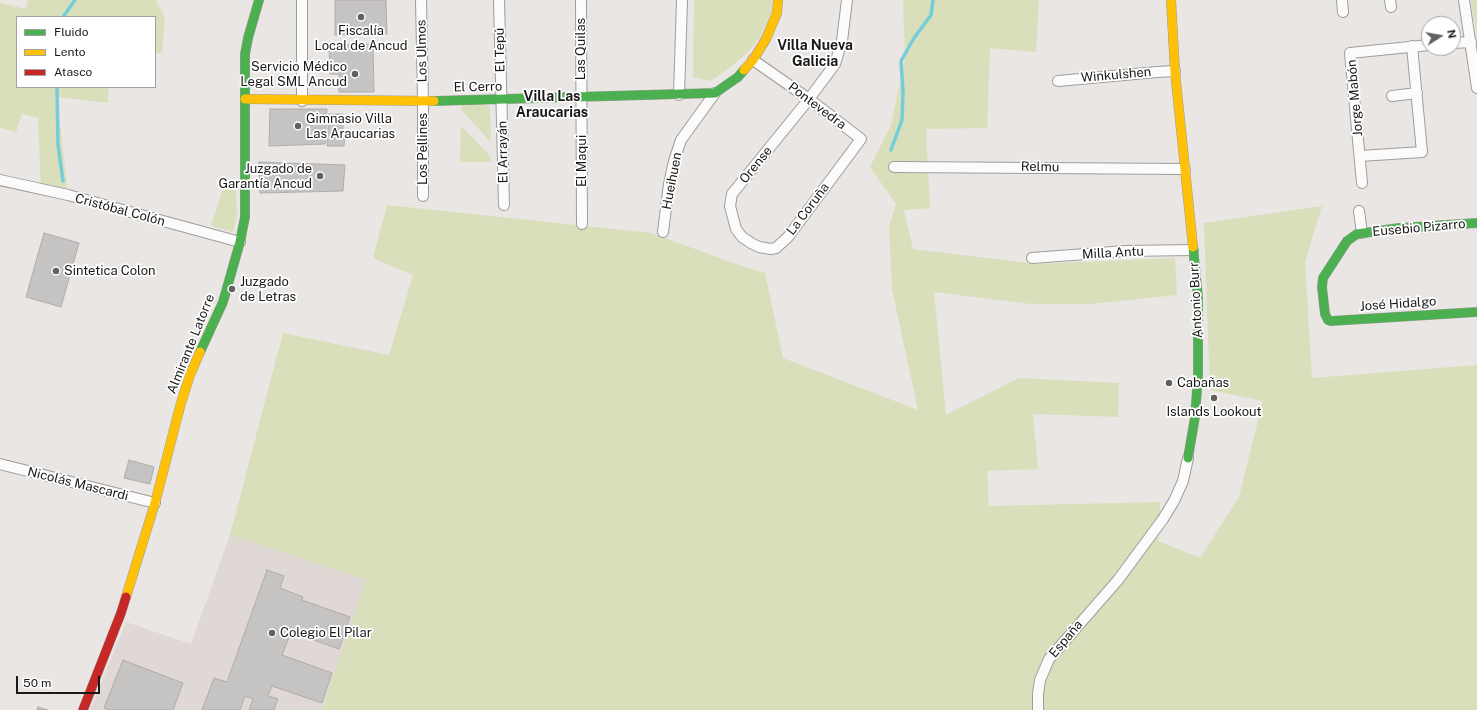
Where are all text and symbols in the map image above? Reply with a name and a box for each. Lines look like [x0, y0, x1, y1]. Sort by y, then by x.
marker: Fiscalía Local de Ancud [356, 12, 366, 22]
legend [16, 16, 156, 88]
north arrow [1421, 16, 1461, 56]
street label: Las Quilas [573, 18, 589, 80]
street label: Los Ulmos [414, 20, 430, 82]
place label: Fiscalía Local de Ancud [314, 23, 408, 54]
text: Fluido [54, 25, 89, 39]
street label: El Tepú [492, 28, 508, 72]
text: N [1445, 29, 1459, 39]
district label: Villa Nueva Galicia [777, 38, 853, 70]
text: Lento [54, 45, 85, 59]
place label: Servicio Médico Legal SML Ancud [240, 59, 347, 90]
street label: Jorge Mabón [1344, 59, 1366, 137]
street label: Winkulshen [1080, 64, 1152, 86]
text: Atasco [54, 65, 92, 79]
marker: Servicio Médico Legal SML Ancud [350, 69, 360, 79]
street label: El Cerro [454, 79, 502, 95]
street label: Pontevedra [785, 79, 849, 133]
district label: Villa Las Araucarias [516, 89, 588, 122]
place label: Gimnasio Villa Las Araucarias [306, 111, 395, 142]
street label: Los Pellines [415, 113, 431, 185]
marker: Gimnasio Villa Las Araucarias [293, 121, 303, 131]
street label: El Arrayán [495, 121, 511, 183]
street label: El Maqui [574, 135, 590, 187]
street label: Orense [736, 143, 776, 187]
street label: Hueihuen [659, 151, 685, 211]
street label: Relmu [1021, 159, 1059, 175]
place label: Juzgado de Garantía Ancud [218, 161, 312, 192]
marker: Juzgado de Garantía Ancud [315, 171, 325, 181]
street label: La Coruña [783, 180, 833, 238]
street label: Cristóbal Colón [73, 190, 167, 230]
street label: Eusebio Pizarro [1372, 216, 1466, 240]
street label: Milla Antu [1082, 244, 1144, 262]
street label: Antonio Burr [1186, 261, 1206, 339]
place label: Sintetica Colon [64, 263, 156, 279]
marker: Sintetica Colon [51, 266, 61, 276]
place label: Juzgado de Letras [240, 274, 296, 305]
marker: Juzgado de Letras [227, 284, 237, 294]
street label: Almirante Latorre [164, 292, 218, 396]
street label: José Hidalgo [1359, 294, 1437, 314]
place label: Cabañas [1177, 375, 1229, 391]
marker: Cabañas [1164, 378, 1174, 388]
marker: Islands Lookout [1209, 393, 1219, 403]
place label: Islands Lookout [1166, 404, 1262, 420]
street label: Nicolás Mascardi [26, 464, 130, 504]
street label: España [1046, 617, 1086, 661]
place label: Colegio El Pilar [280, 625, 372, 641]
marker: Colegio El Pilar [267, 628, 277, 638]
scale bar [18, 668, 102, 694]
text: 50 m [23, 676, 51, 690]

